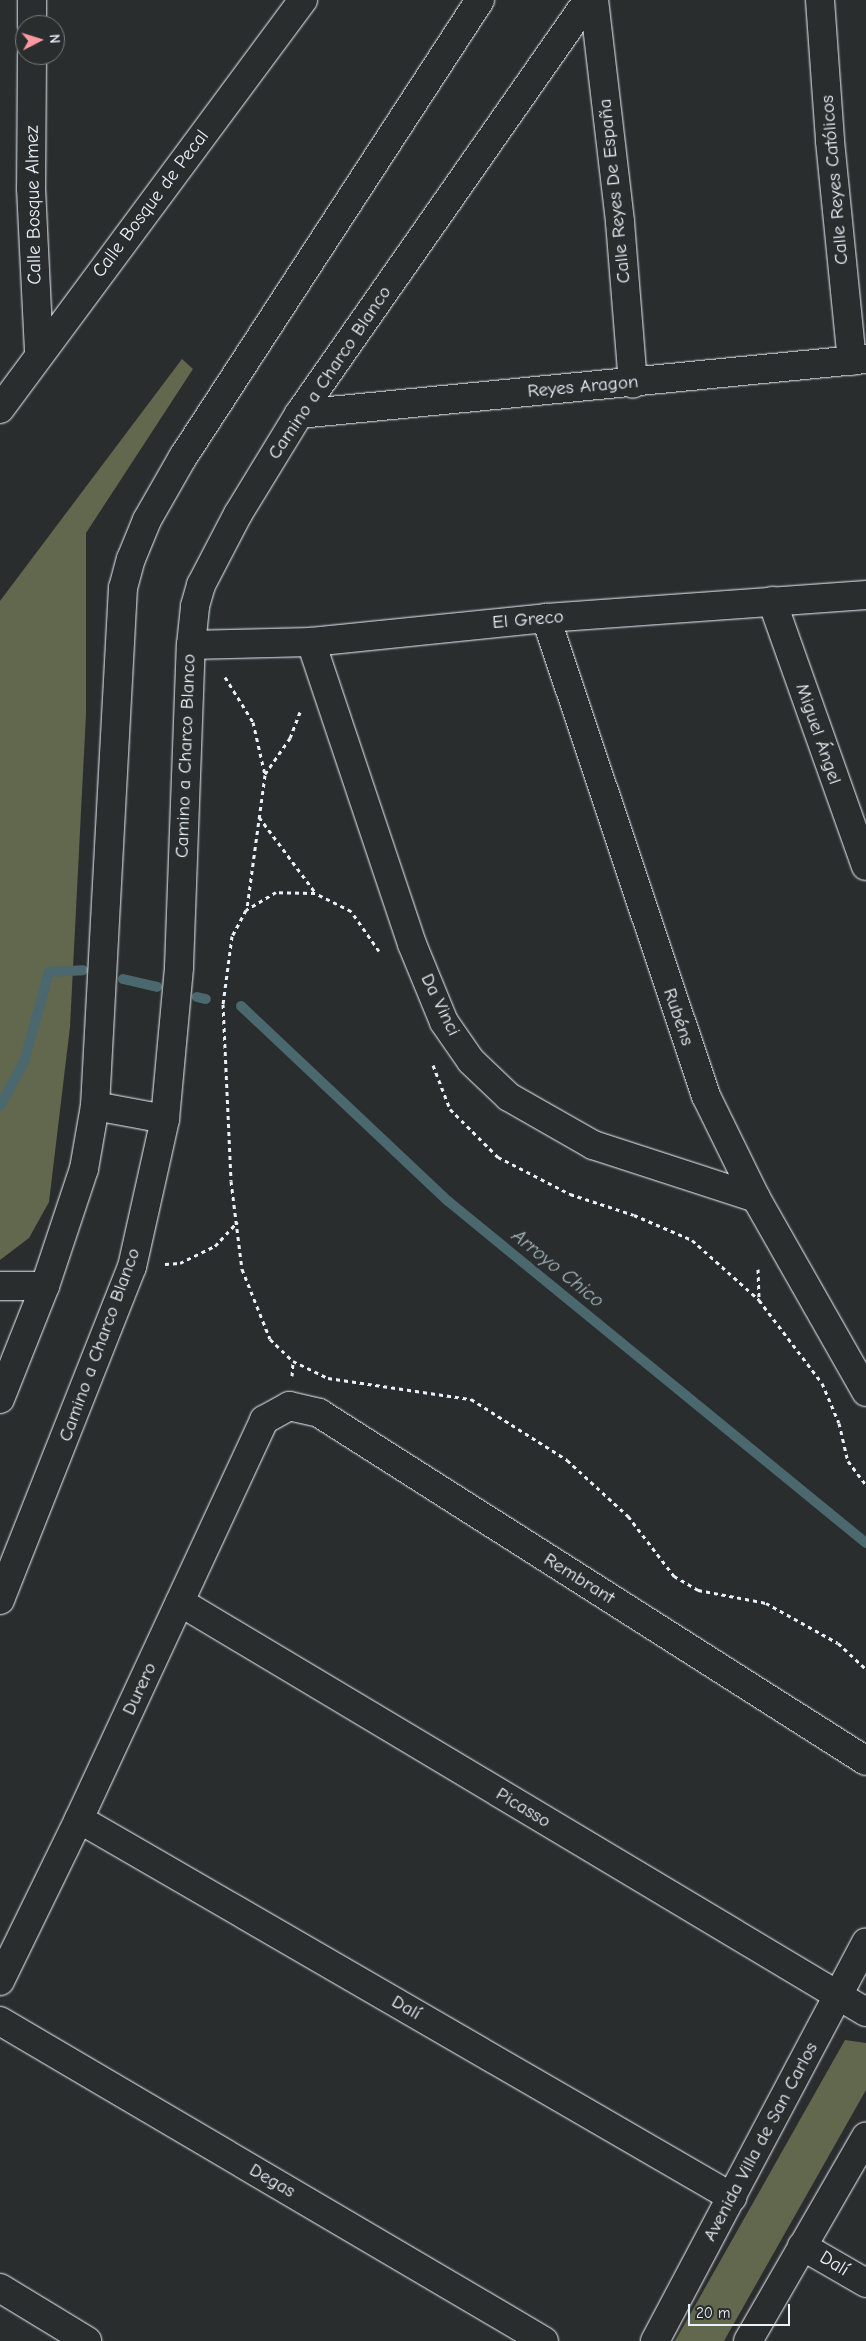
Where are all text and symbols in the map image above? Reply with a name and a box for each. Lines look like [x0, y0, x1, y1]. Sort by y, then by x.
north arrow [15, 15, 65, 65]
text: N [46, 33, 63, 44]
street label: Calle Reyes Católicos [816, 94, 854, 266]
street label: Calle Reyes De España [594, 98, 636, 284]
street label: Calle Bosque Almez [21, 125, 47, 285]
street label: Calle Bosque de Pecal [88, 126, 214, 282]
street label: Camino a Charco Blanco [263, 282, 397, 464]
street label: Reyes Aragon [527, 371, 639, 403]
street label: El Greco [491, 606, 565, 634]
street label: Camino a Charco Blanco [171, 654, 201, 858]
street label: Miguel Ángel [790, 680, 846, 788]
street label: Da Vinci [415, 970, 465, 1040]
street label: Rubéns [658, 985, 698, 1049]
water label: Arroyo Chico [507, 1224, 609, 1312]
street label: Camino a Charco Blanco [54, 1245, 146, 1445]
street label: Rembrant [539, 1548, 619, 1610]
street label: Durero [118, 1659, 162, 1719]
street label: Picasso [492, 1783, 554, 1833]
street label: Dalí [387, 1991, 425, 2025]
street label: Avenida Villa de San Carlos [699, 2039, 823, 2245]
street label: Degas [245, 2159, 299, 2203]
street label: Dalí [815, 2246, 853, 2282]
scale bar [691, 2294, 794, 2326]
text: 20 m [696, 2304, 730, 2322]

